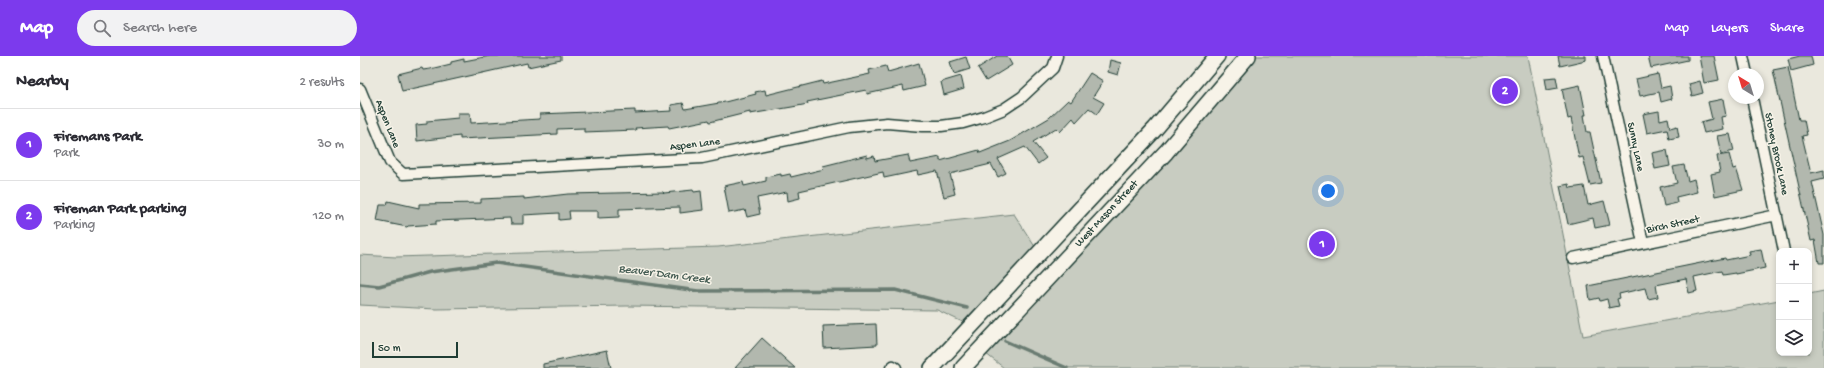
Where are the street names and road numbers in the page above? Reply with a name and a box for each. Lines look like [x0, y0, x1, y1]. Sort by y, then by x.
street label: Aspen Lane [372, 98, 402, 150]
street label: Stoney Brook Lane [1761, 112, 1791, 196]
street label: Sunny Lane [1624, 121, 1646, 173]
street label: Aspen Lane [669, 136, 721, 154]
street label: West Mason Street [1073, 177, 1142, 250]
street label: Birch Street [1645, 213, 1702, 237]

